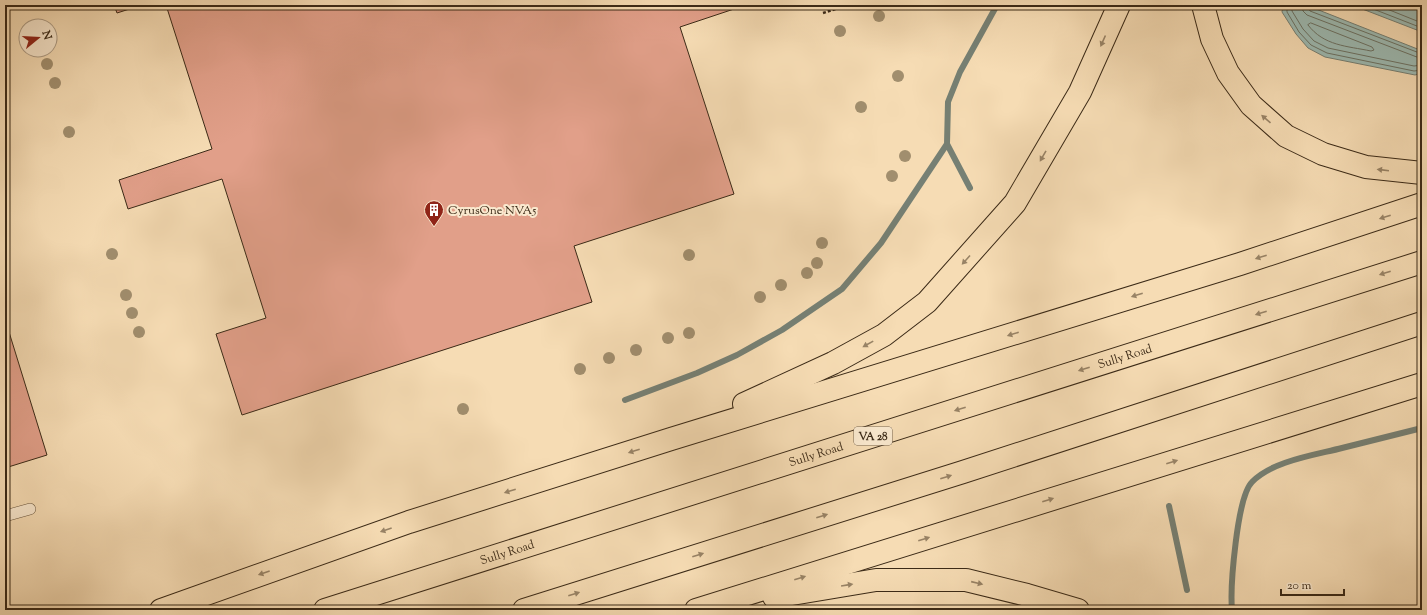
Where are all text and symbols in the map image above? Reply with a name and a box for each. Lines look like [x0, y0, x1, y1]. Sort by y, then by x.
north arrow [18, 18, 58, 58]
text: N [37, 28, 56, 42]
one-way arrow [1100, 35, 1106, 46]
one-way arrow [1261, 114, 1271, 123]
one-way arrow [1039, 151, 1047, 161]
one-way arrow [1377, 167, 1389, 173]
building icon: CyrusOne NVA5 [423, 199, 445, 227]
place label: CyrusOne NVA5 [448, 202, 536, 220]
one-way arrow [1379, 214, 1391, 220]
one-way arrow [961, 254, 970, 265]
one-way arrow [1255, 254, 1267, 260]
one-way arrow [1379, 270, 1391, 276]
one-way arrow [1131, 293, 1143, 299]
one-way arrow [1255, 310, 1267, 316]
one-way arrow [1007, 331, 1019, 337]
one-way arrow [862, 340, 874, 347]
street label: Sully Road [1096, 340, 1155, 374]
one-way arrow [1077, 366, 1089, 372]
one-way arrow [954, 406, 966, 412]
road number: VA 28 [854, 427, 892, 445]
street label: Sully Road [787, 438, 846, 472]
one-way arrow [627, 448, 639, 454]
one-way arrow [1166, 459, 1178, 465]
one-way arrow [940, 474, 952, 480]
one-way arrow [504, 488, 516, 494]
one-way arrow [1042, 497, 1054, 503]
one-way arrow [816, 513, 828, 519]
one-way arrow [380, 527, 392, 533]
street label: Sully Road [478, 536, 537, 570]
one-way arrow [918, 536, 930, 542]
one-way arrow [692, 552, 704, 558]
one-way arrow [257, 571, 269, 577]
scale bar [1281, 571, 1344, 597]
one-way arrow [794, 575, 806, 581]
text: 20 m [1287, 577, 1312, 595]
one-way arrow [970, 580, 983, 586]
one-way arrow [841, 582, 853, 588]
one-way arrow [568, 591, 580, 597]

